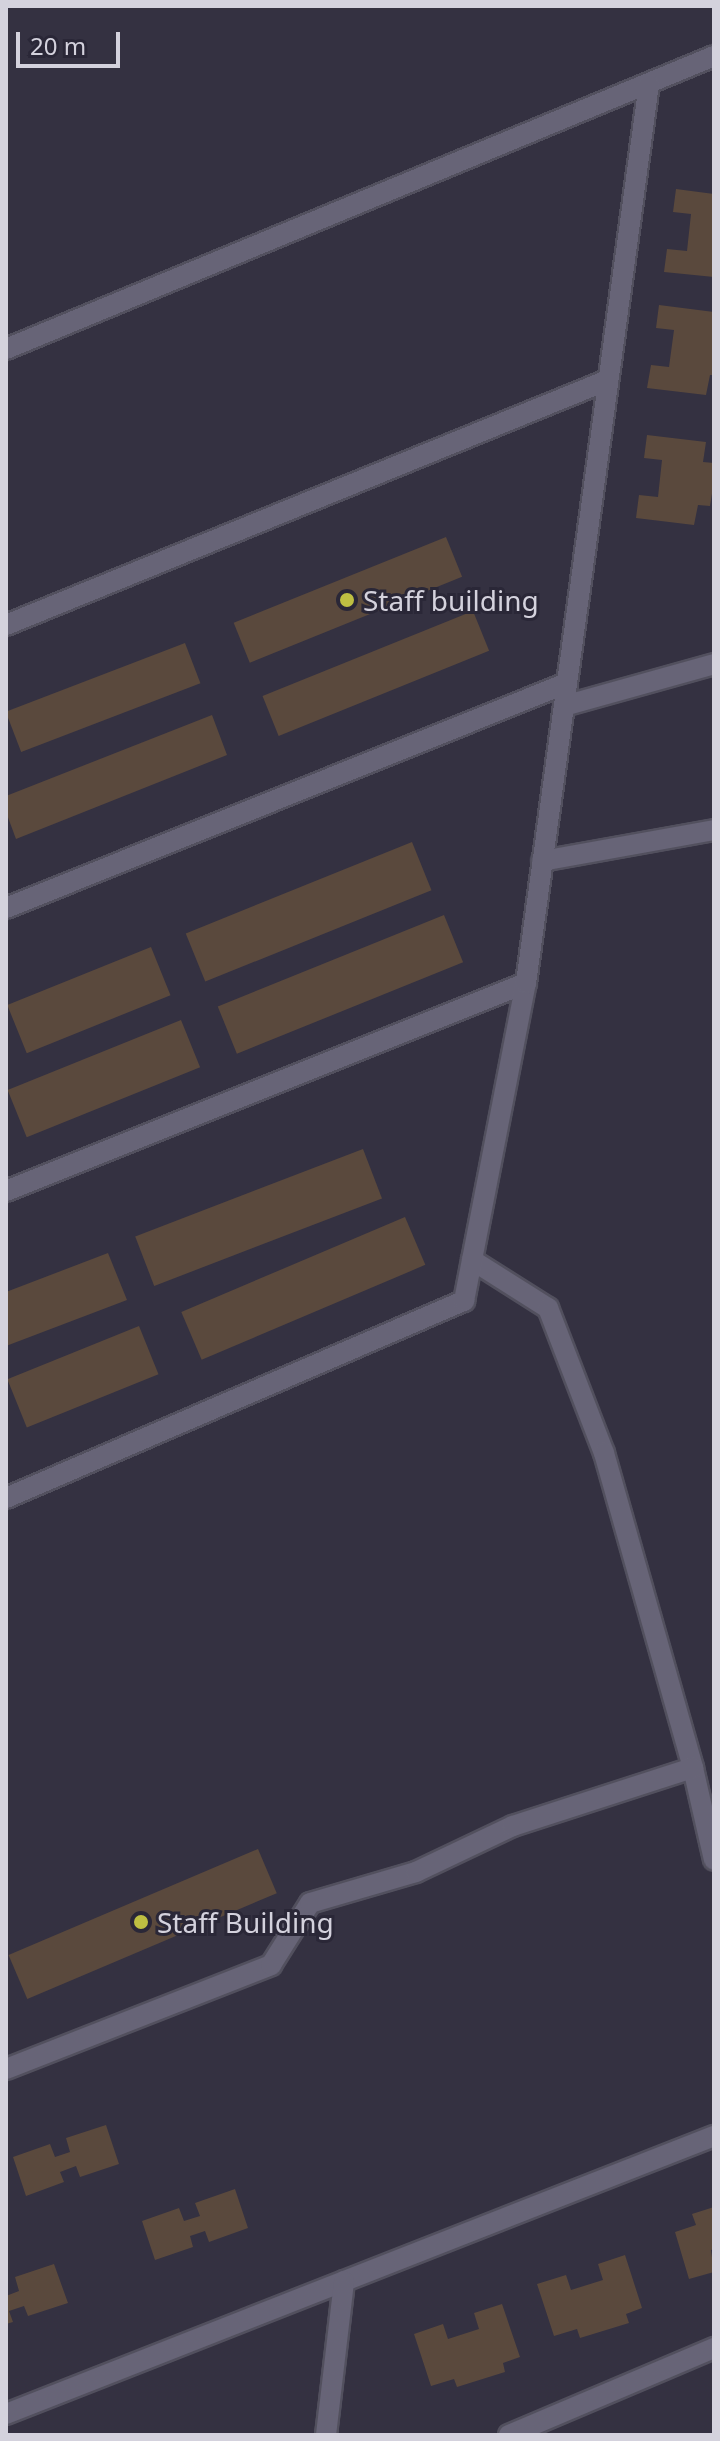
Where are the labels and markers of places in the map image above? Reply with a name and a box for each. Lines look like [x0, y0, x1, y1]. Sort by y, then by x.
place label: Staff building [363, 583, 539, 617]
marker: Staff building [338, 591, 356, 609]
place label: Staff Building [157, 1905, 334, 1939]
marker: Staff Building [132, 1913, 150, 1931]

